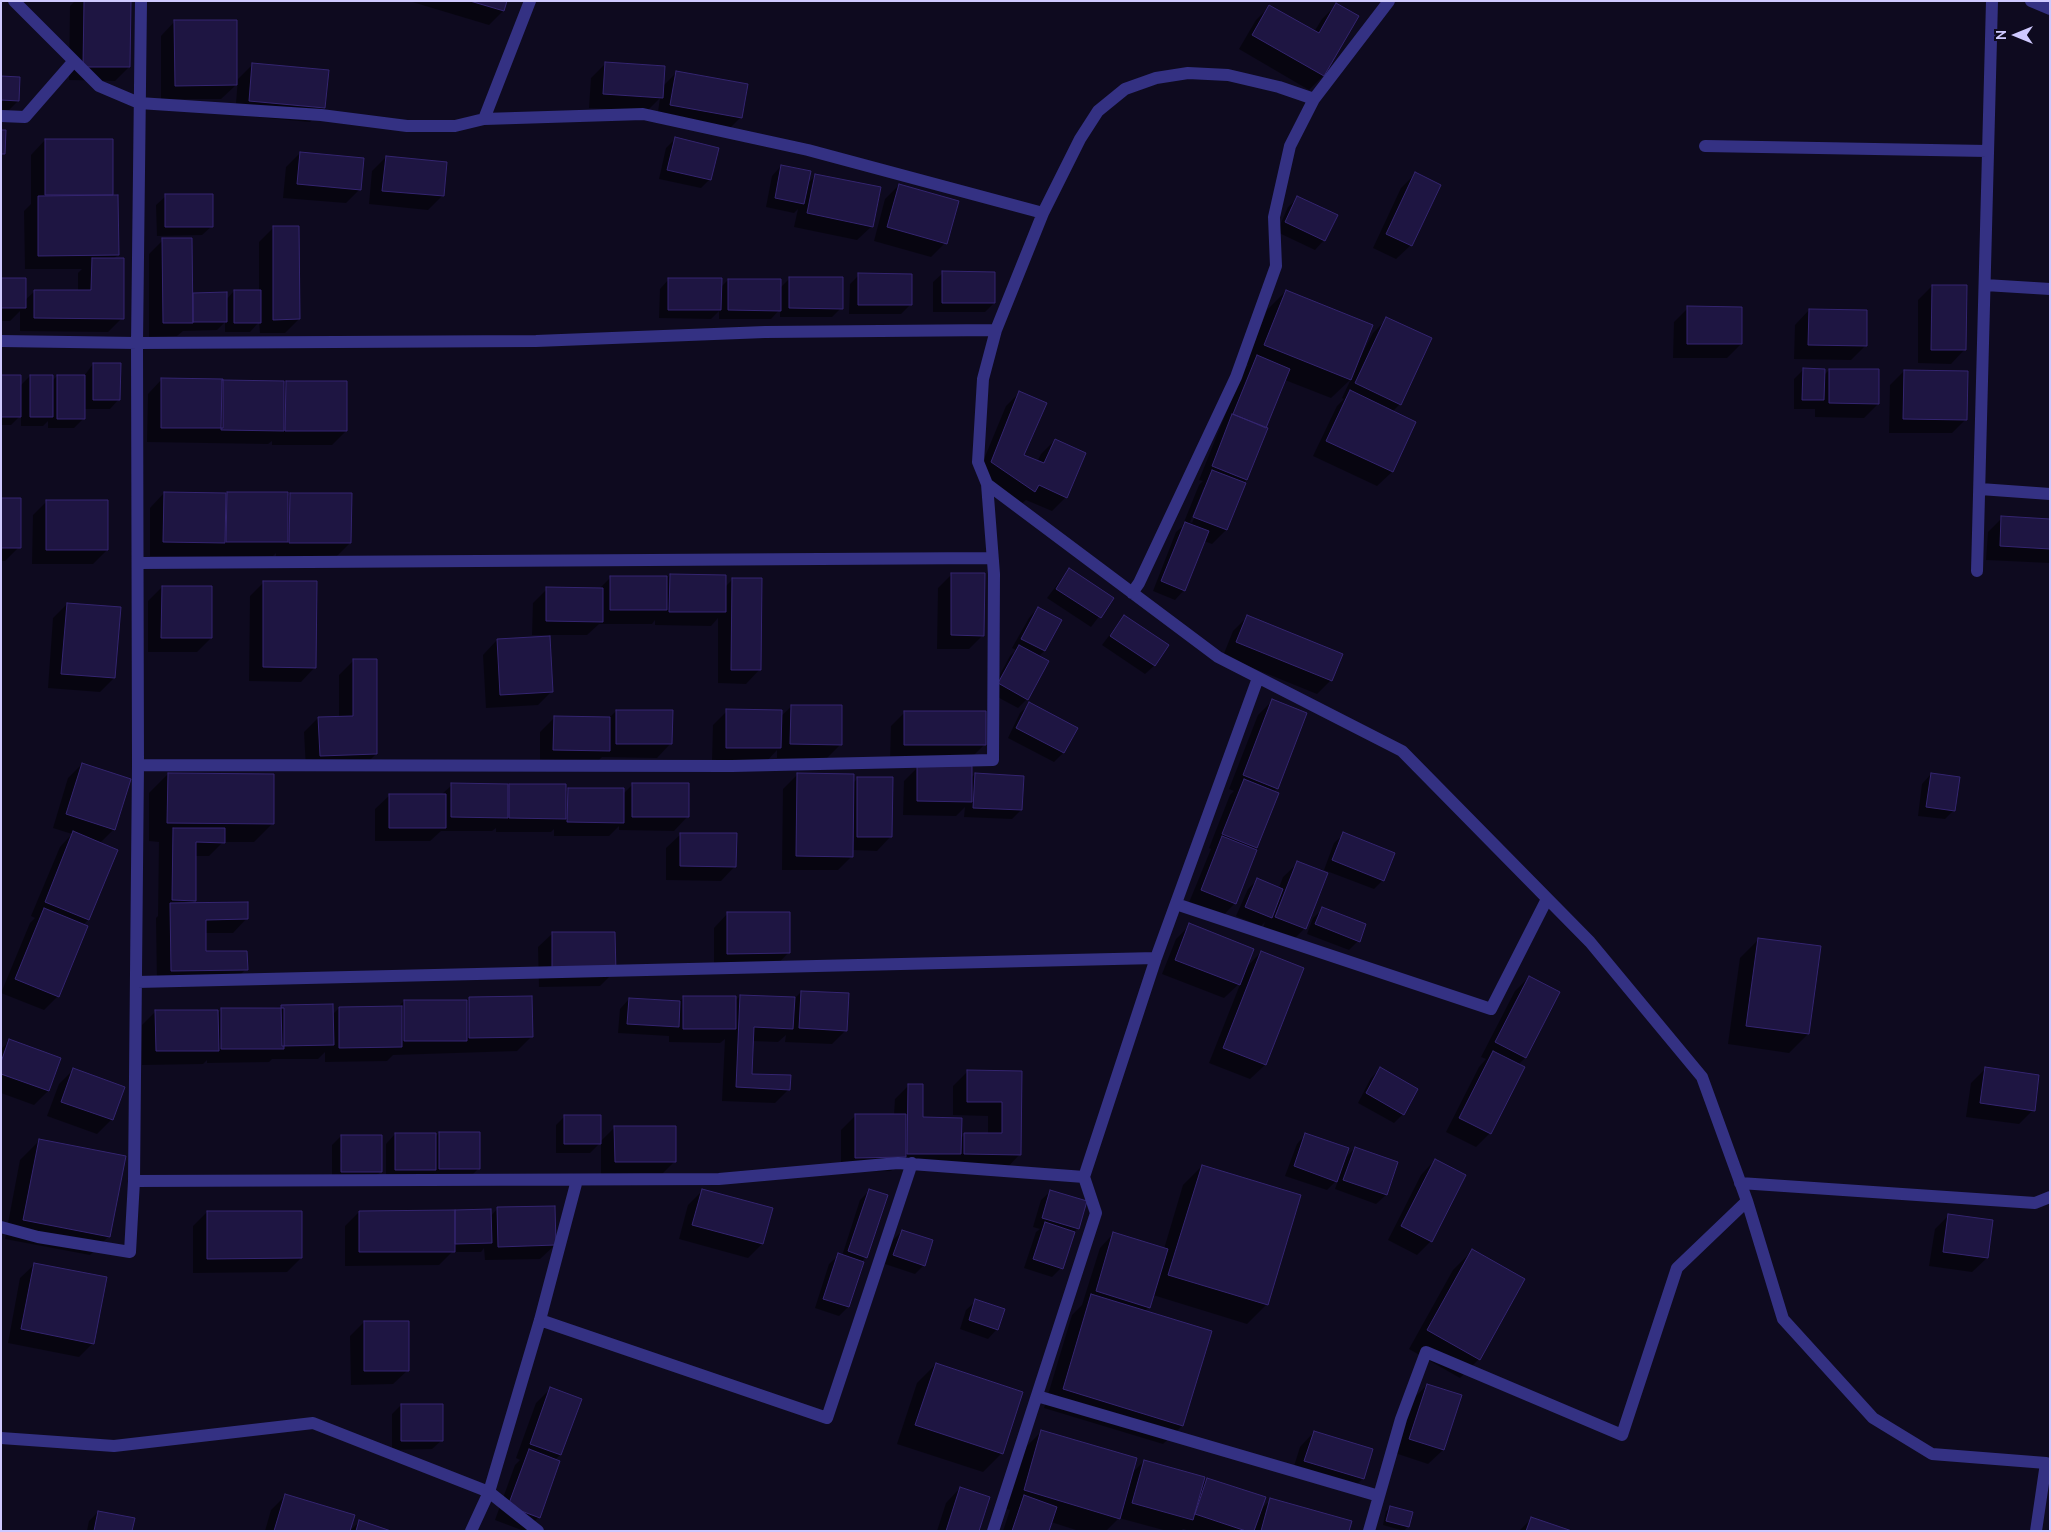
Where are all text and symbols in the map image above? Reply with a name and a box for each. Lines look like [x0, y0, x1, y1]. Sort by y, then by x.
north arrow [1991, 10, 2041, 60]
text: N [1993, 30, 2009, 40]

